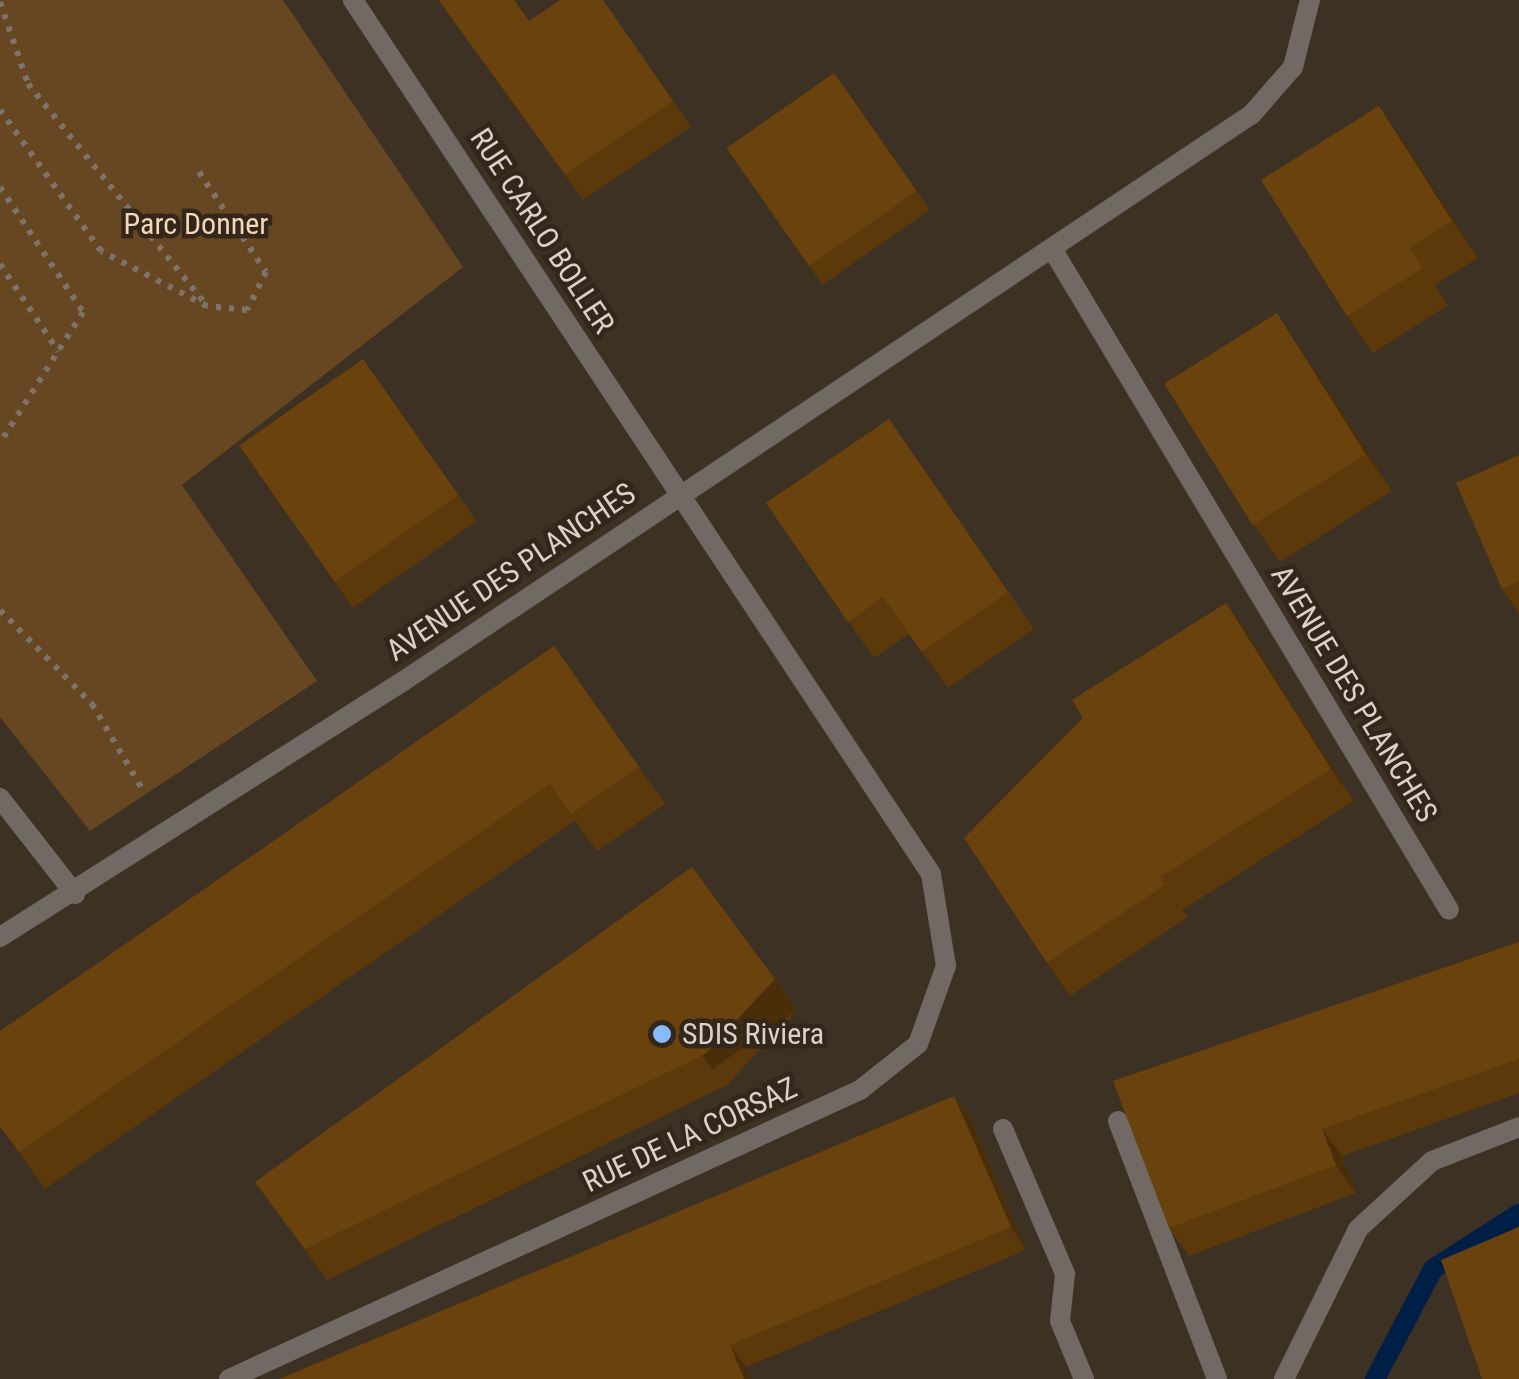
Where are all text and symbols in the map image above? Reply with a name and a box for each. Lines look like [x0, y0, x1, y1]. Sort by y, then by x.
street label: RUE CARLO BOLLER [462, 122, 622, 340]
park label: Parc Donner [124, 206, 268, 242]
street label: AVENUE DES PLANCHES [380, 475, 642, 669]
street label: AVENUE DES PLANCHES [1263, 559, 1445, 829]
place label: SDIS Riviera [682, 1016, 824, 1052]
marker: SDIS Riviera [651, 1023, 673, 1045]
street label: RUE DE LA CORSAZ [577, 1070, 803, 1200]

